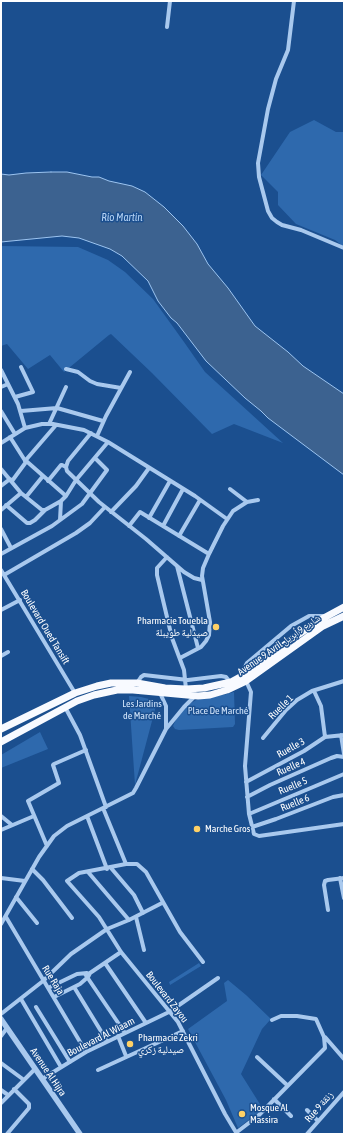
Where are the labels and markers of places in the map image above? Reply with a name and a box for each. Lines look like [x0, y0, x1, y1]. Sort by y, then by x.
place label: Pharmacie Touebla صيدلية طويبلة [137, 615, 208, 638]
marker: Pharmacie Touebla صيدلية طويبلة [211, 622, 221, 632]
place label: Marche Gros [205, 823, 250, 835]
marker: Marche Gros [192, 824, 202, 834]
place label: Pharmacie Zekri صيدلية زكري [138, 1032, 198, 1056]
marker: Pharmacie Zekri صيدلية زكري [125, 1039, 135, 1049]
place label: Mosque Al Massira [250, 1102, 288, 1126]
marker: Mosque Al Massira [237, 1109, 247, 1119]

